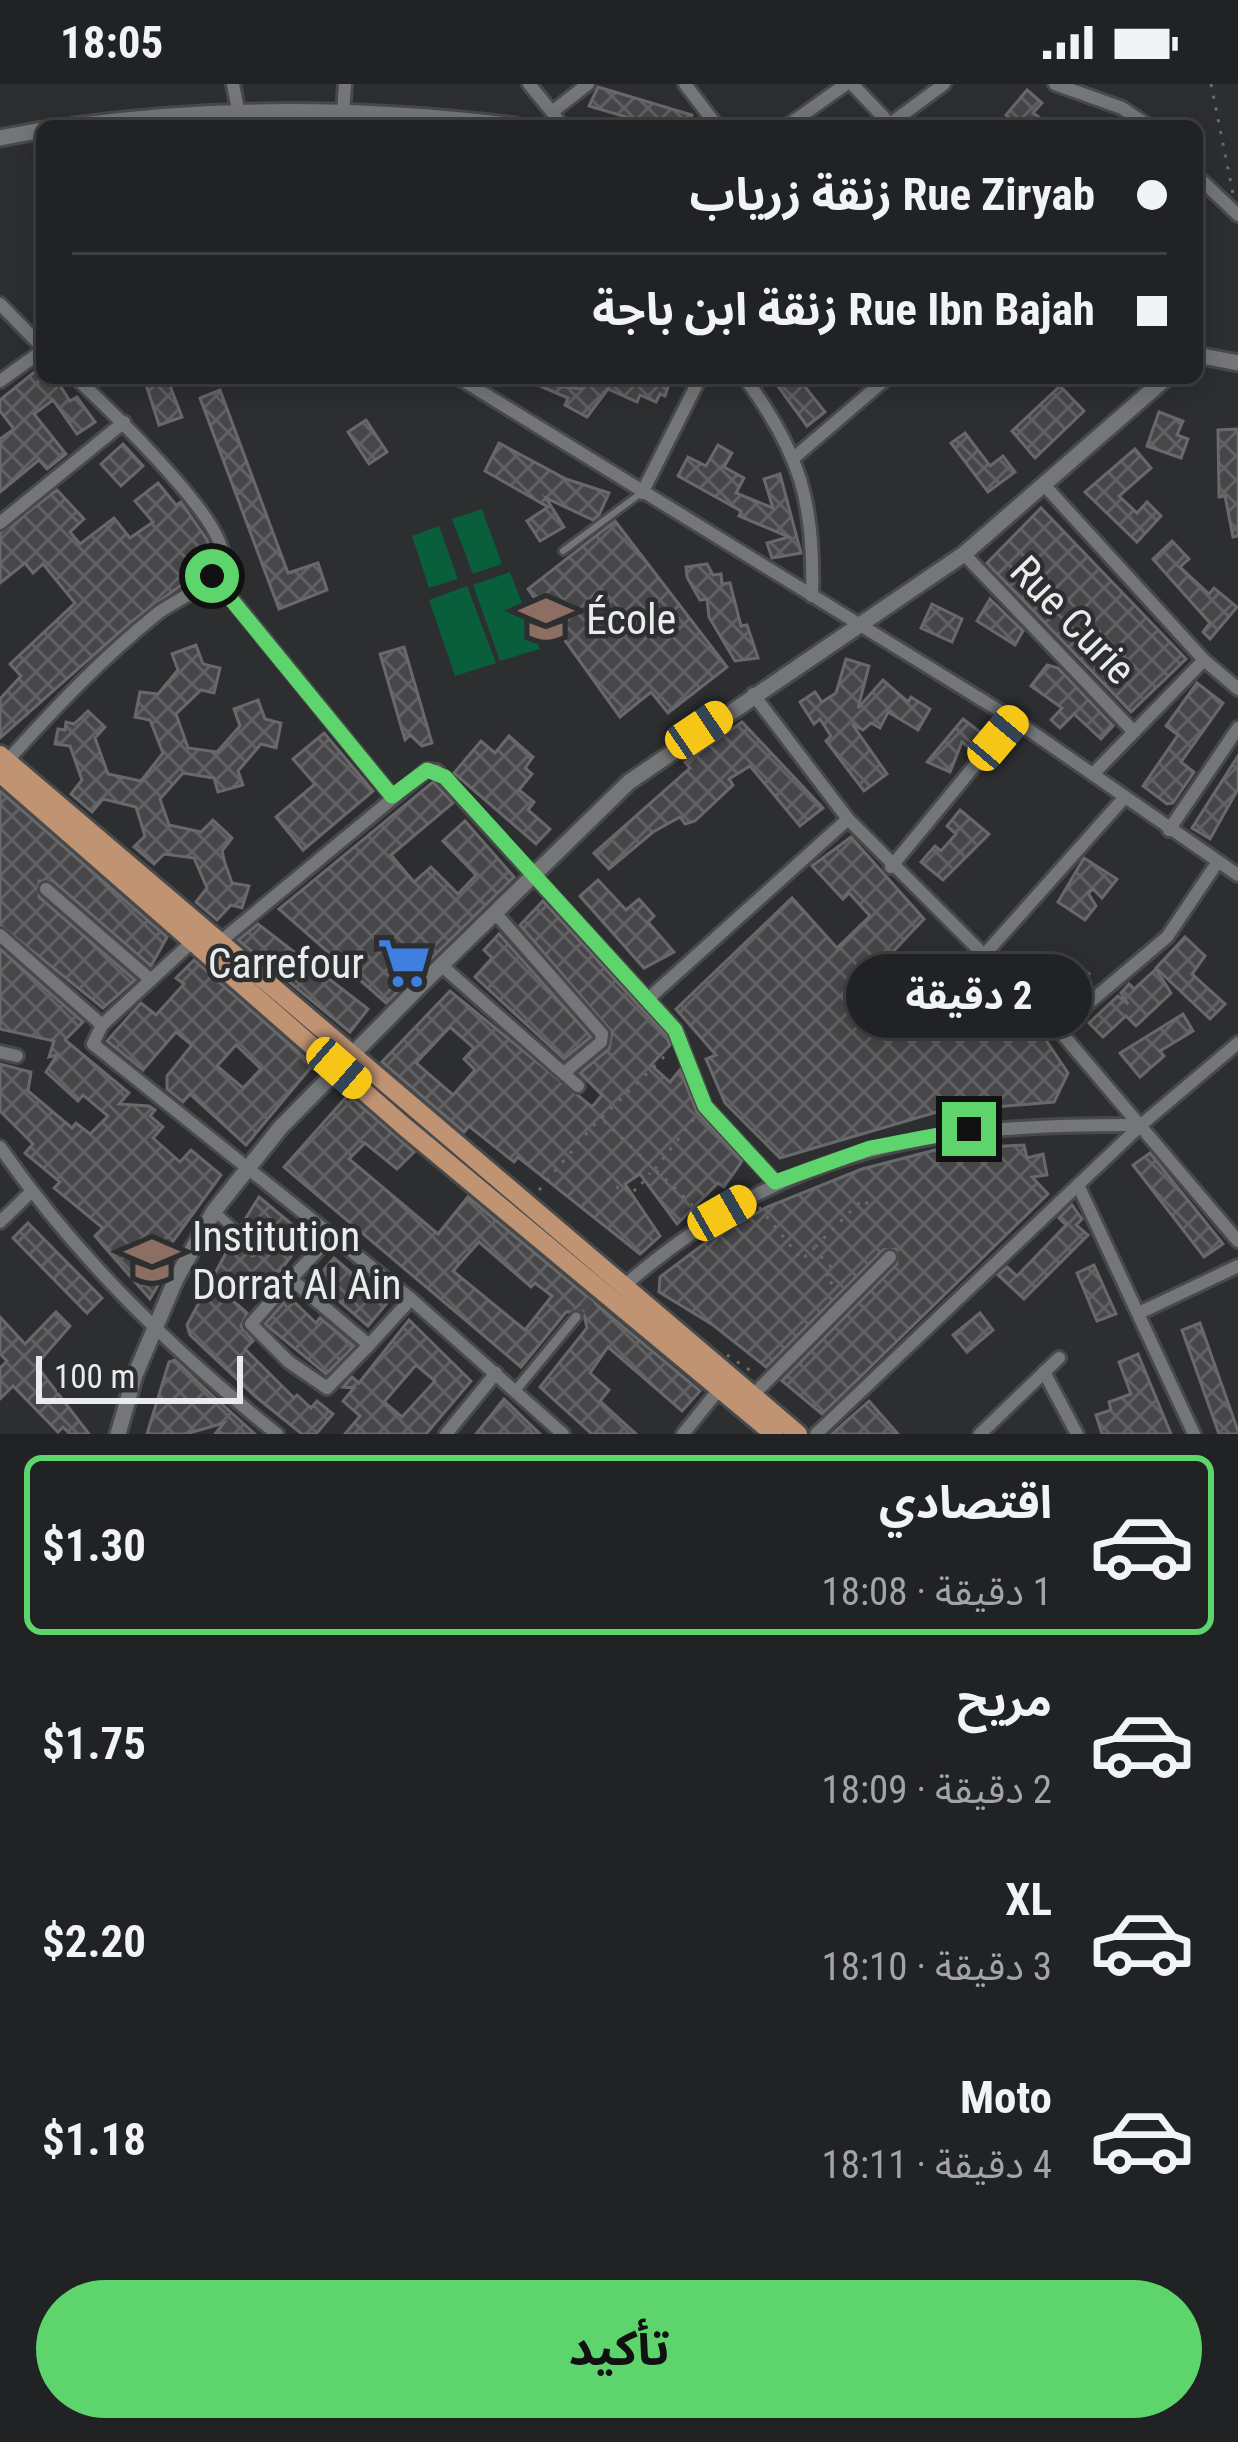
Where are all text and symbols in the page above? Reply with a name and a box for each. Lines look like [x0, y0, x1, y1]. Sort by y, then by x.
text: 18:05 [60, 16, 163, 69]
text: Rue Ziryab زنقة زرياب [689, 168, 1095, 221]
text: Rue Ibn Bajah زنقة ابن باجة [592, 283, 1095, 336]
street label: Rue Curie [1000, 546, 1146, 694]
route start [185, 549, 239, 603]
school or university icon: École [517, 590, 575, 648]
place label: École [586, 595, 676, 644]
car [659, 695, 739, 765]
car [961, 699, 1035, 777]
supermarket icon: Carrefour [375, 934, 433, 992]
place label: Carrefour [208, 939, 364, 988]
callout: 2 دقيقة [846, 955, 1092, 1039]
text: 2 دقيقة [906, 973, 1032, 1019]
car [300, 1031, 378, 1105]
route end [942, 1102, 996, 1156]
car [682, 1179, 762, 1247]
place label: Institution Dorrat Al Ain [192, 1212, 402, 1309]
school or university icon: Institution Dorrat Al Ain [123, 1231, 181, 1289]
scale bar [36, 1350, 243, 1403]
text: 100 m [54, 1357, 135, 1396]
text: اقتصادي [879, 1476, 1052, 1529]
icon: car [1088, 1491, 1196, 1599]
text: $1.30 [42, 1519, 146, 1572]
text: 1 دقيقة · 18:08 [821, 1569, 1052, 1615]
text: مريح [957, 1674, 1052, 1727]
icon: car [1088, 1689, 1196, 1797]
text: $1.75 [42, 1717, 146, 1770]
text: 2 دقيقة · 18:09 [821, 1767, 1052, 1813]
text: XL [1005, 1873, 1052, 1926]
icon: car [1088, 1887, 1196, 1995]
text: $2.20 [42, 1915, 146, 1968]
text: 3 دقيقة · 18:10 [821, 1944, 1052, 1990]
text: Moto [960, 2071, 1052, 2124]
icon: car [1088, 2085, 1196, 2193]
text: $1.18 [42, 2113, 146, 2166]
text: 4 دقيقة · 18:11 [821, 2142, 1052, 2188]
button: تأكيد [36, 2280, 1202, 2418]

